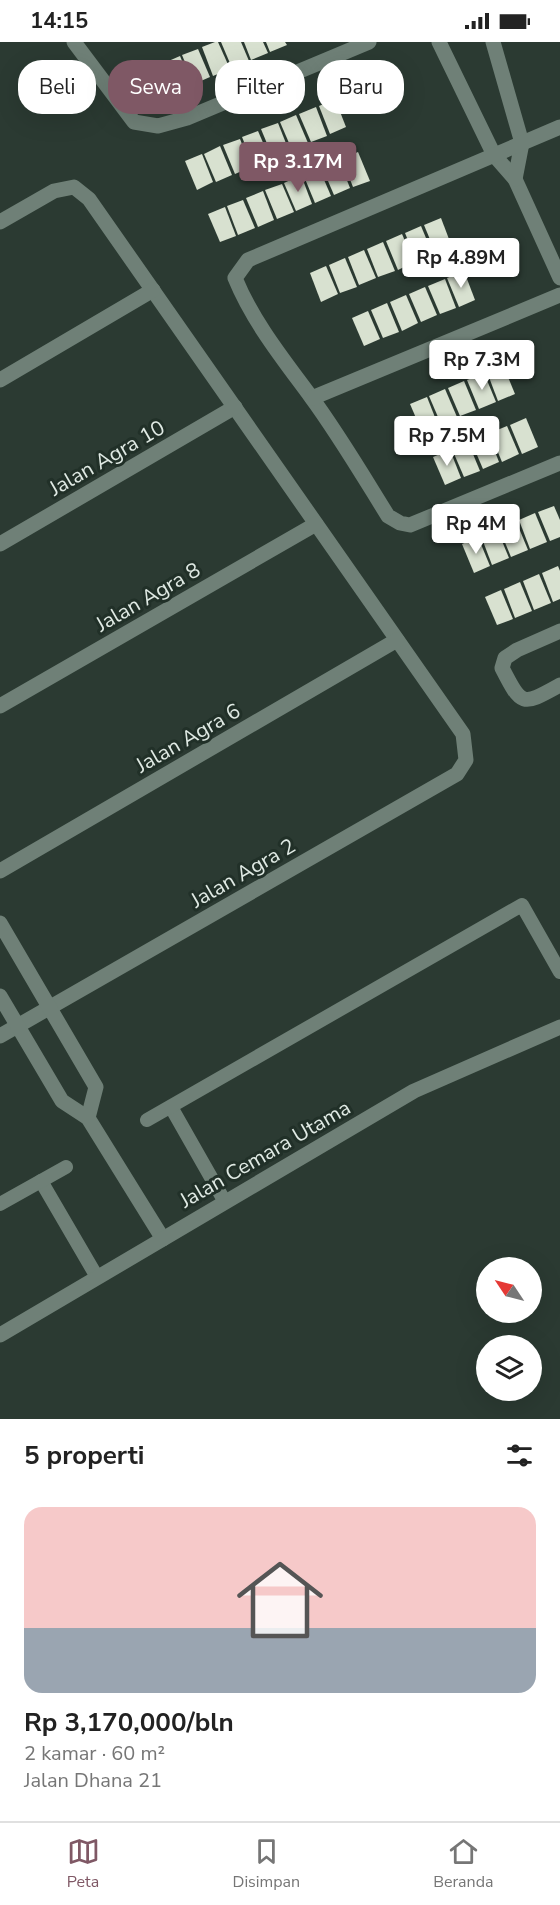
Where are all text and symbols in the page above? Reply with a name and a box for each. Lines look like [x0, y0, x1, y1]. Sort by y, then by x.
text: 14:15 [30, 6, 88, 36]
chip: Beli [18, 60, 96, 114]
chip: Sewa [108, 60, 203, 114]
chip: Filter [215, 60, 305, 114]
chip: Baru [317, 60, 404, 114]
pin: Rp 3.17M [236, 142, 360, 193]
text: Rp 3.17M [253, 148, 343, 175]
pin: Rp 4.89M [399, 238, 523, 289]
text: Rp 4.89M [416, 244, 506, 271]
pin: Rp 7.3M [427, 340, 537, 391]
text: Rp 7.3M [443, 346, 521, 373]
street label: Jalan Agra 10 [43, 414, 170, 503]
pin: Rp 7.5M [392, 416, 502, 467]
text: Rp 7.5M [408, 422, 486, 449]
pin: Rp 4M [434, 504, 518, 555]
text: Rp 4M [446, 510, 506, 537]
street label: Jalan Agra 8 [90, 556, 206, 639]
street label: Jalan Agra 6 [130, 697, 246, 780]
street label: Jalan Agra 2 [185, 832, 301, 915]
street label: Jalan Cemara Utama [174, 1094, 356, 1215]
north arrow [476, 1257, 542, 1323]
map controls [476, 1257, 542, 1401]
button: layers [476, 1335, 542, 1401]
text: 5 properti [24, 1438, 144, 1473]
icon: filters [503, 1439, 536, 1472]
icon: home [226, 1546, 334, 1654]
text: Rp 3,170,000/bln [24, 1705, 234, 1740]
text: 2 kamar · 60 m² [24, 1740, 165, 1767]
text: Jalan Dhana 21 [24, 1767, 162, 1794]
tab: Peta [67, 1835, 100, 1893]
tab: Disimpan [233, 1835, 300, 1893]
tab: Beranda [433, 1835, 493, 1893]

